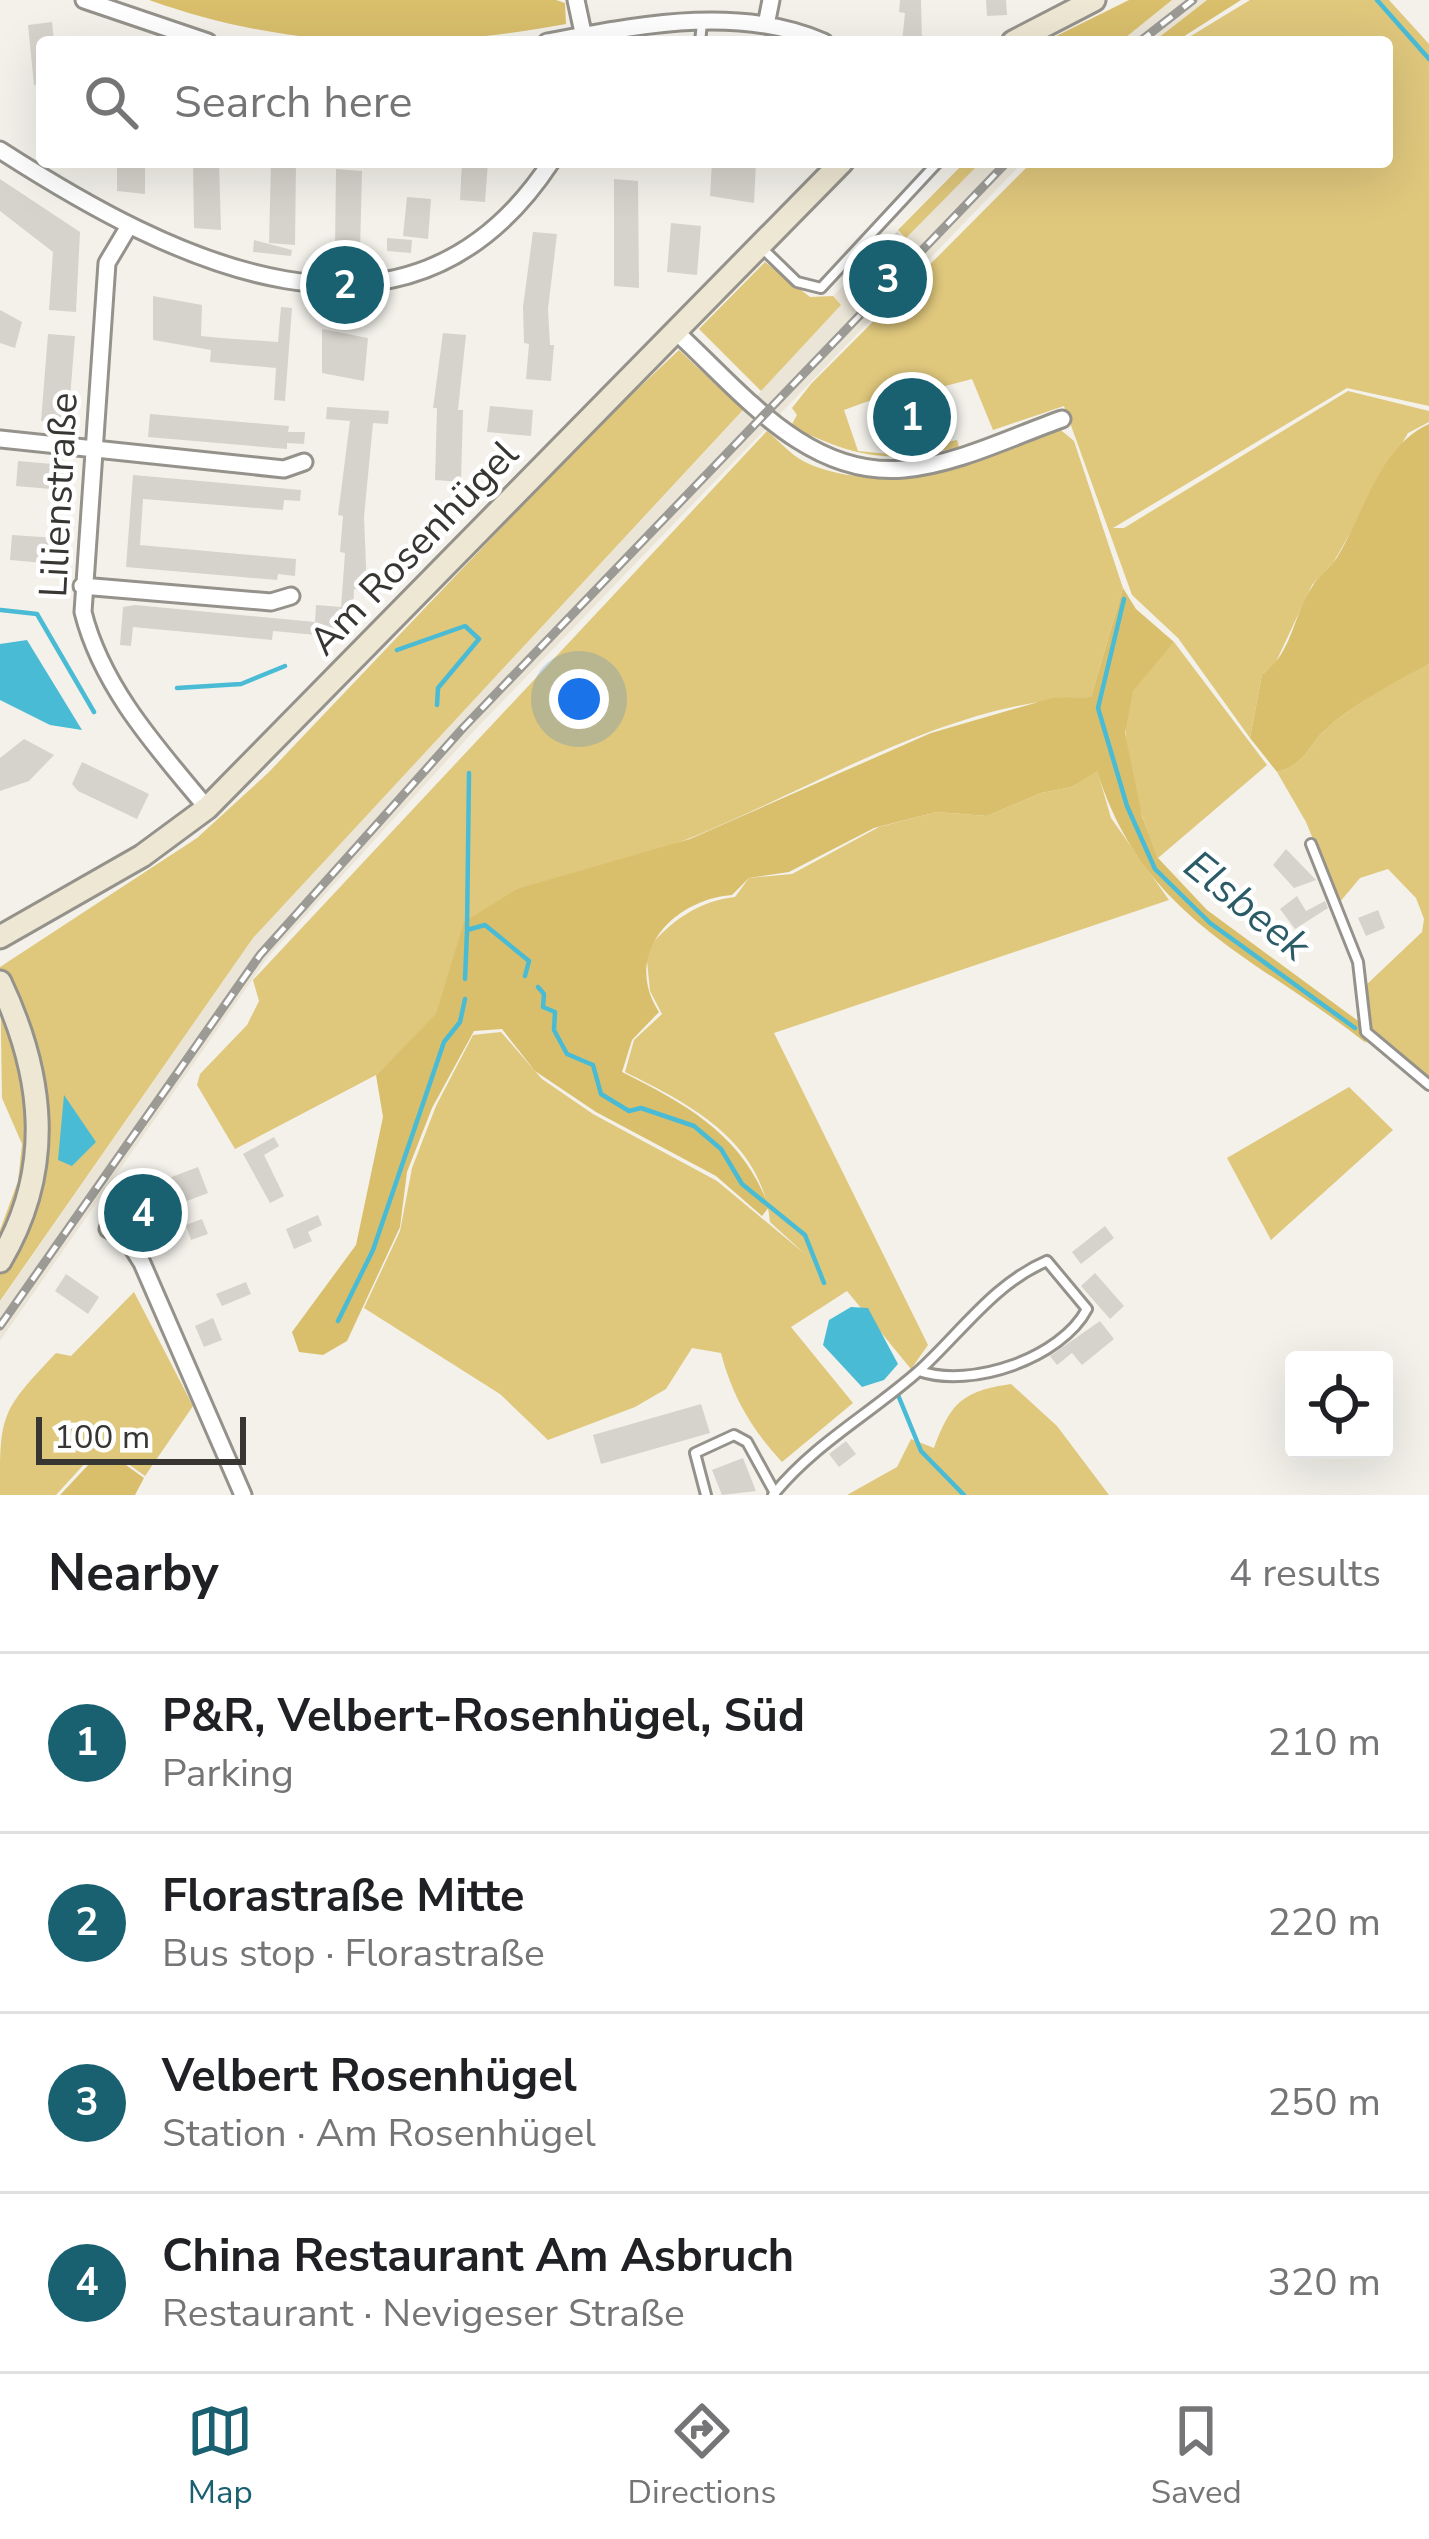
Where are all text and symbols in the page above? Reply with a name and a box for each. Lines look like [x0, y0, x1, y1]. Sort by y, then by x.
search box [36, 36, 1393, 168]
icon: search [78, 69, 144, 135]
text: Search here [174, 72, 413, 133]
pin: 3 [849, 234, 927, 324]
pin: 2 [306, 240, 384, 330]
pin: 1 [873, 372, 951, 462]
street label: Lilienstraße [27, 391, 91, 599]
street label: Am Rosenhügel [298, 429, 531, 667]
your location [549, 669, 609, 729]
water label: Elsbeek [1172, 838, 1323, 975]
pin: 4 [104, 1168, 182, 1258]
map controls [1285, 1351, 1393, 1459]
button: locate [1285, 1351, 1393, 1459]
scale bar [36, 1411, 246, 1464]
text: 100 m [54, 1415, 150, 1460]
text: Nearby [48, 1538, 219, 1608]
text: 4 results [1229, 1547, 1381, 1600]
text: P&R, Velbert-Rosenhügel, Süd [162, 1686, 805, 1747]
text: 1 [75, 1716, 99, 1769]
text: 210 m [1267, 1716, 1381, 1769]
text: Parking [162, 1747, 294, 1800]
text: Florastraße Mitte [162, 1866, 524, 1927]
text: 2 [75, 1896, 99, 1949]
text: 220 m [1267, 1896, 1381, 1949]
text: Bus stop · Florastraße [162, 1927, 545, 1980]
text: Velbert Rosenhügel [162, 2046, 577, 2107]
text: 3 [75, 2076, 99, 2129]
text: 250 m [1267, 2076, 1381, 2129]
text: Station · Am Rosenhügel [162, 2107, 596, 2160]
text: China Restaurant Am Asbruch [162, 2226, 794, 2287]
text: 4 [75, 2256, 99, 2309]
text: 320 m [1267, 2256, 1381, 2309]
text: Restaurant · Nevigeser Straße [162, 2287, 685, 2340]
tab: Map [187, 2398, 253, 2515]
tab: Directions [628, 2398, 776, 2515]
tab: Saved [1151, 2398, 1242, 2515]

